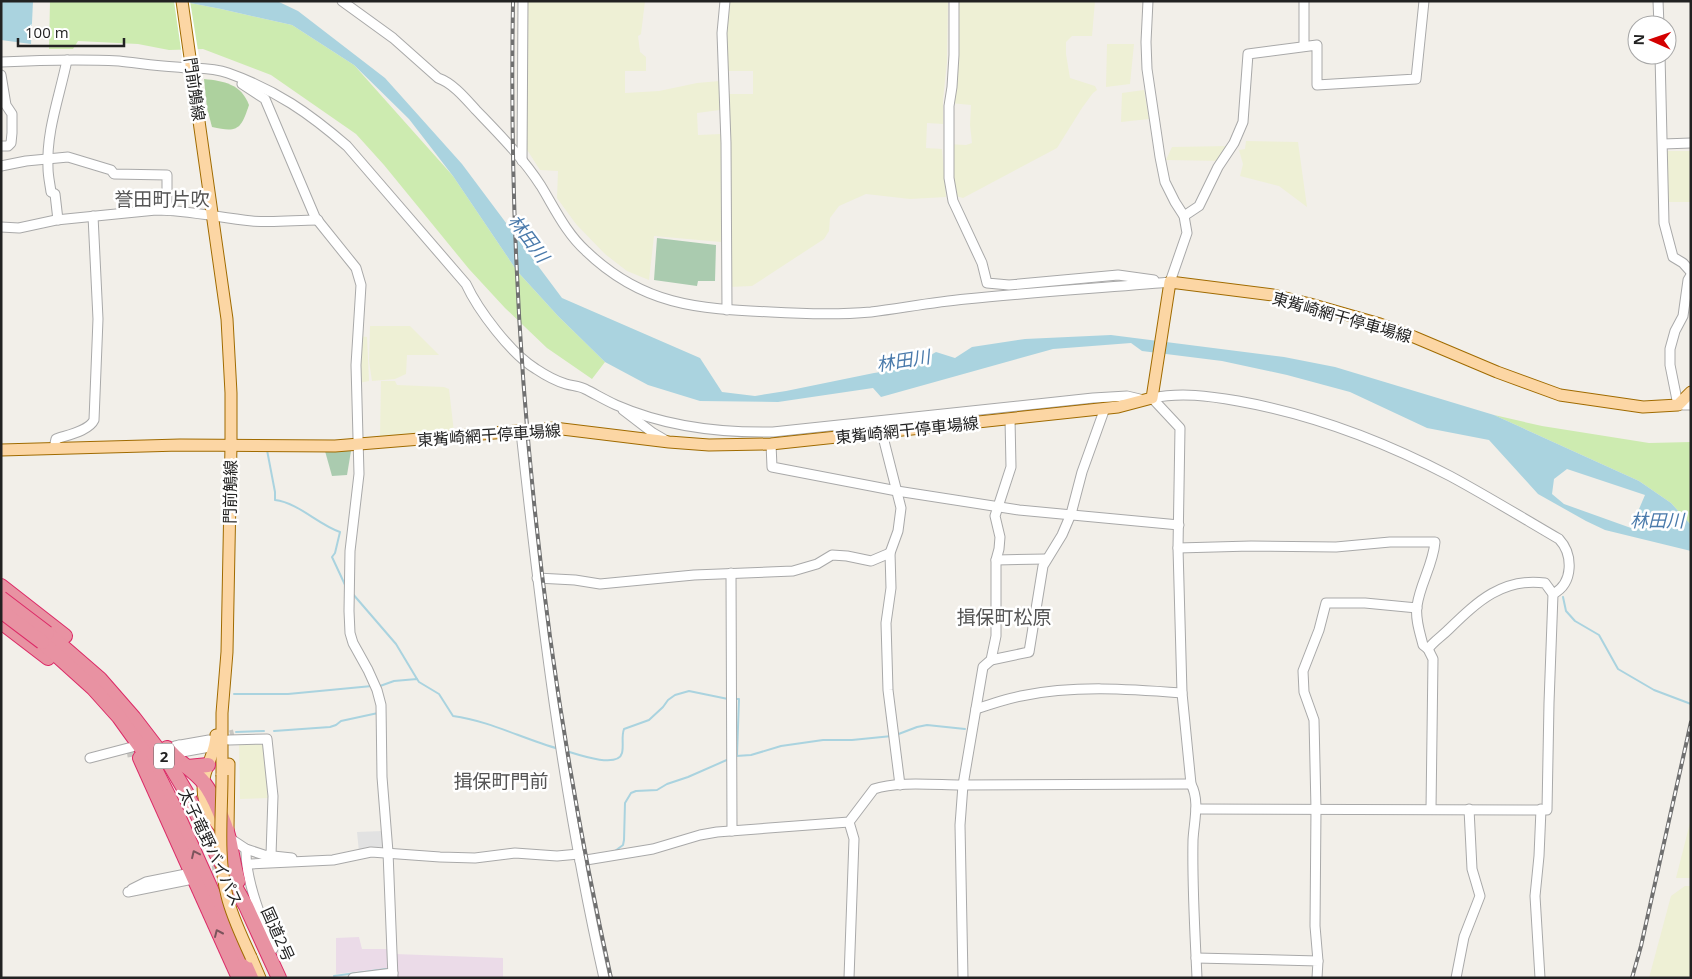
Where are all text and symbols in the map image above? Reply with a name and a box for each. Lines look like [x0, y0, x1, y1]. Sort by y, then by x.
scale bar [18, 15, 124, 47]
north arrow [1627, 15, 1677, 65]
text: 100 m [25, 22, 69, 42]
text: N [1629, 34, 1648, 46]
street label: 門前鵤線 [180, 56, 210, 122]
district label: 誉田町片吹 [114, 186, 210, 212]
water label: 林田川 [503, 209, 556, 268]
street label: 東觜崎網干停車場線 [1270, 287, 1414, 347]
water label: 林田川 [874, 344, 934, 376]
street label: 東觜崎網干停車場線 [834, 412, 980, 448]
street label: 東觜崎網干停車場線 [416, 419, 562, 451]
street label: 門前鵤線 [218, 460, 242, 524]
water label: 林田川 [1630, 508, 1686, 532]
district label: 揖保町松原 [956, 604, 1052, 630]
road number: 2 [154, 744, 174, 768]
district label: 揖保町門前 [453, 768, 549, 794]
street label: 太子竜野バイパス [174, 784, 248, 910]
one-way arrow [191, 850, 201, 859]
street label: 国道2号 [256, 903, 300, 965]
one-way arrow [214, 929, 225, 938]

